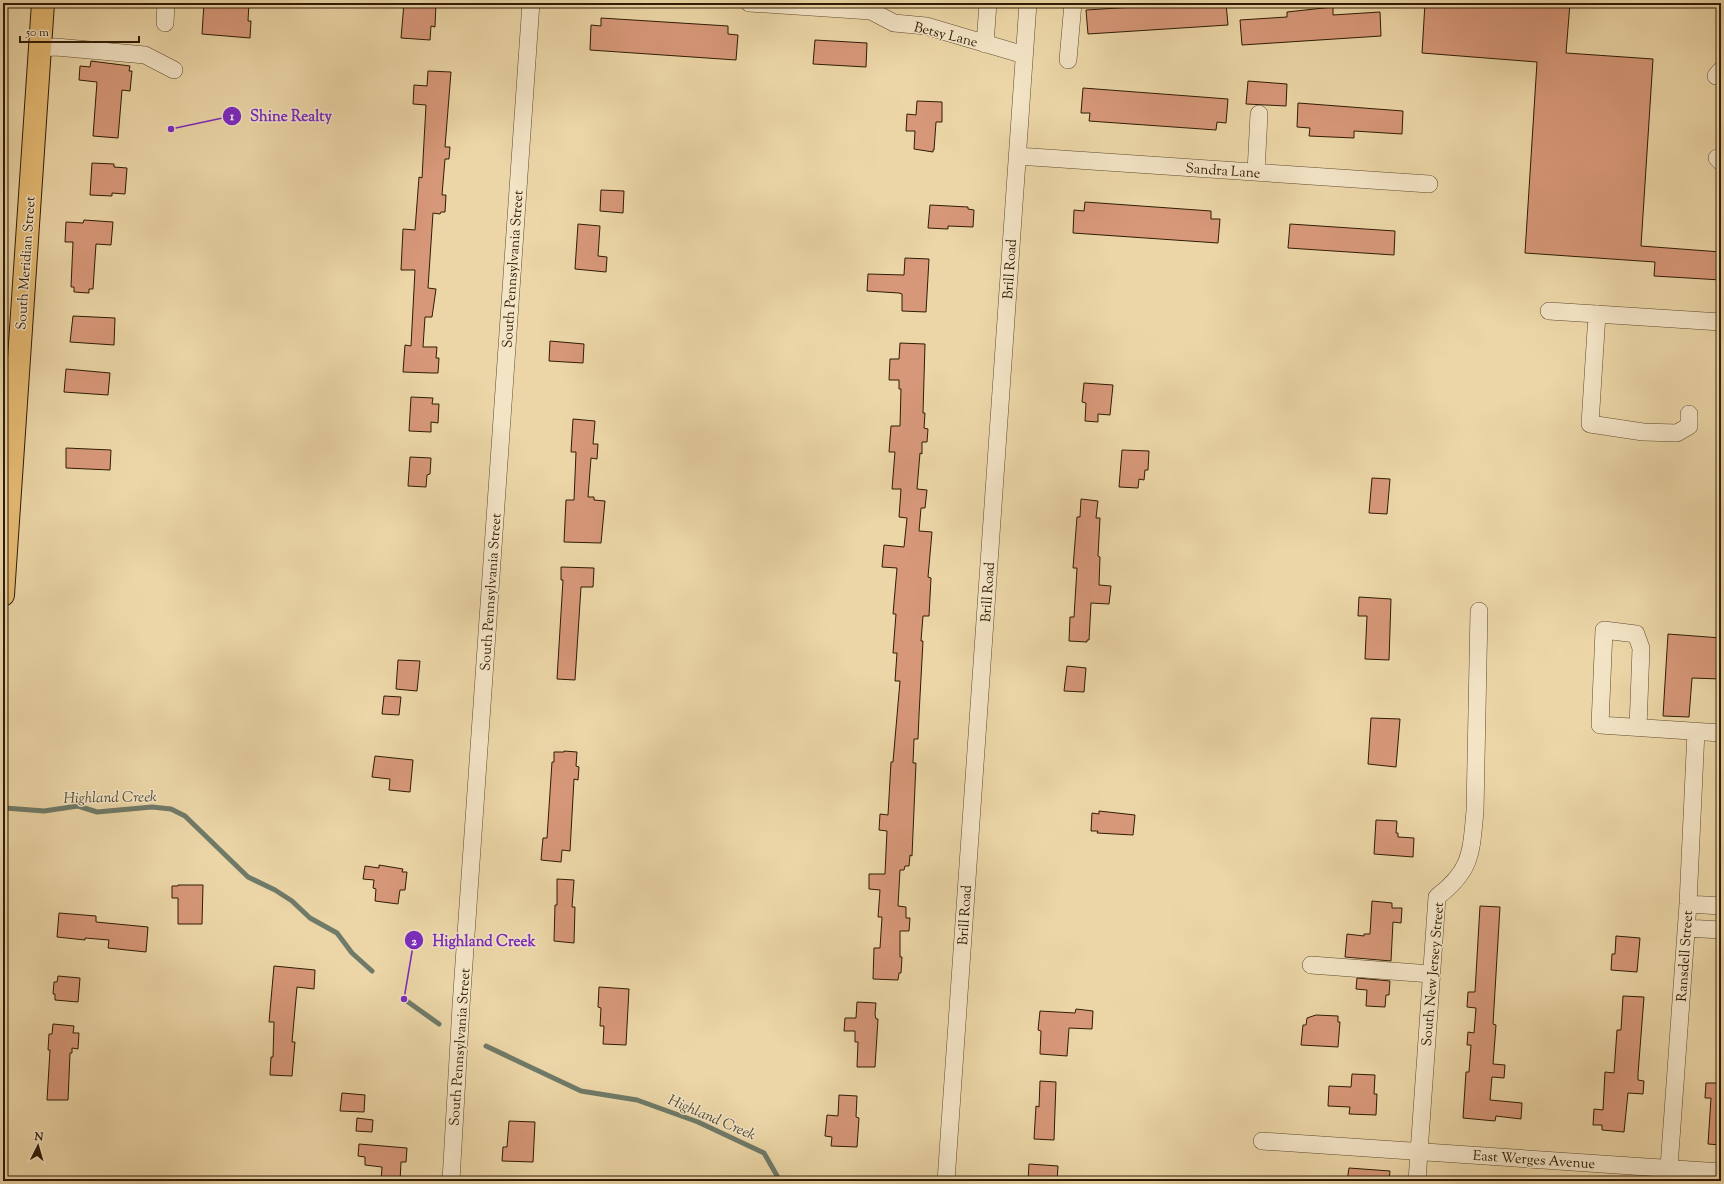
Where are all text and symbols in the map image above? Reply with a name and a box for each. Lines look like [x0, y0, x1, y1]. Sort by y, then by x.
scale bar [20, 18, 139, 44]
street label: Betsy Lane [912, 18, 980, 54]
text: 50 m [25, 24, 49, 42]
callout: Shine Realty [222, 102, 340, 129]
text: Shine Realty [250, 107, 332, 128]
text: 1 [229, 108, 235, 126]
street label: Sandra Lane [1185, 159, 1261, 185]
street label: South Pennsylvania Street [499, 189, 530, 349]
street label: South Meridian Street [12, 195, 42, 331]
street label: Brill Road [999, 238, 1023, 300]
street label: South Pennsylvania Street [477, 512, 508, 672]
street label: Brill Road [977, 561, 1001, 623]
water label: Highland Creek [63, 787, 157, 810]
street label: Brill Road [954, 884, 978, 946]
street label: South New Jersey Street [1418, 901, 1450, 1047]
street label: Ransdell Street [1673, 910, 1699, 1002]
callout: Highland Creek [404, 927, 543, 954]
text: Highland Creek [432, 932, 536, 953]
text: 2 [411, 933, 417, 951]
street label: South Pennsylvania Street [446, 967, 477, 1127]
water label: Highland Creek [664, 1090, 759, 1146]
north arrow [18, 1126, 58, 1166]
text: N [33, 1129, 44, 1145]
street label: East Werges Avenue [1472, 1147, 1596, 1175]

